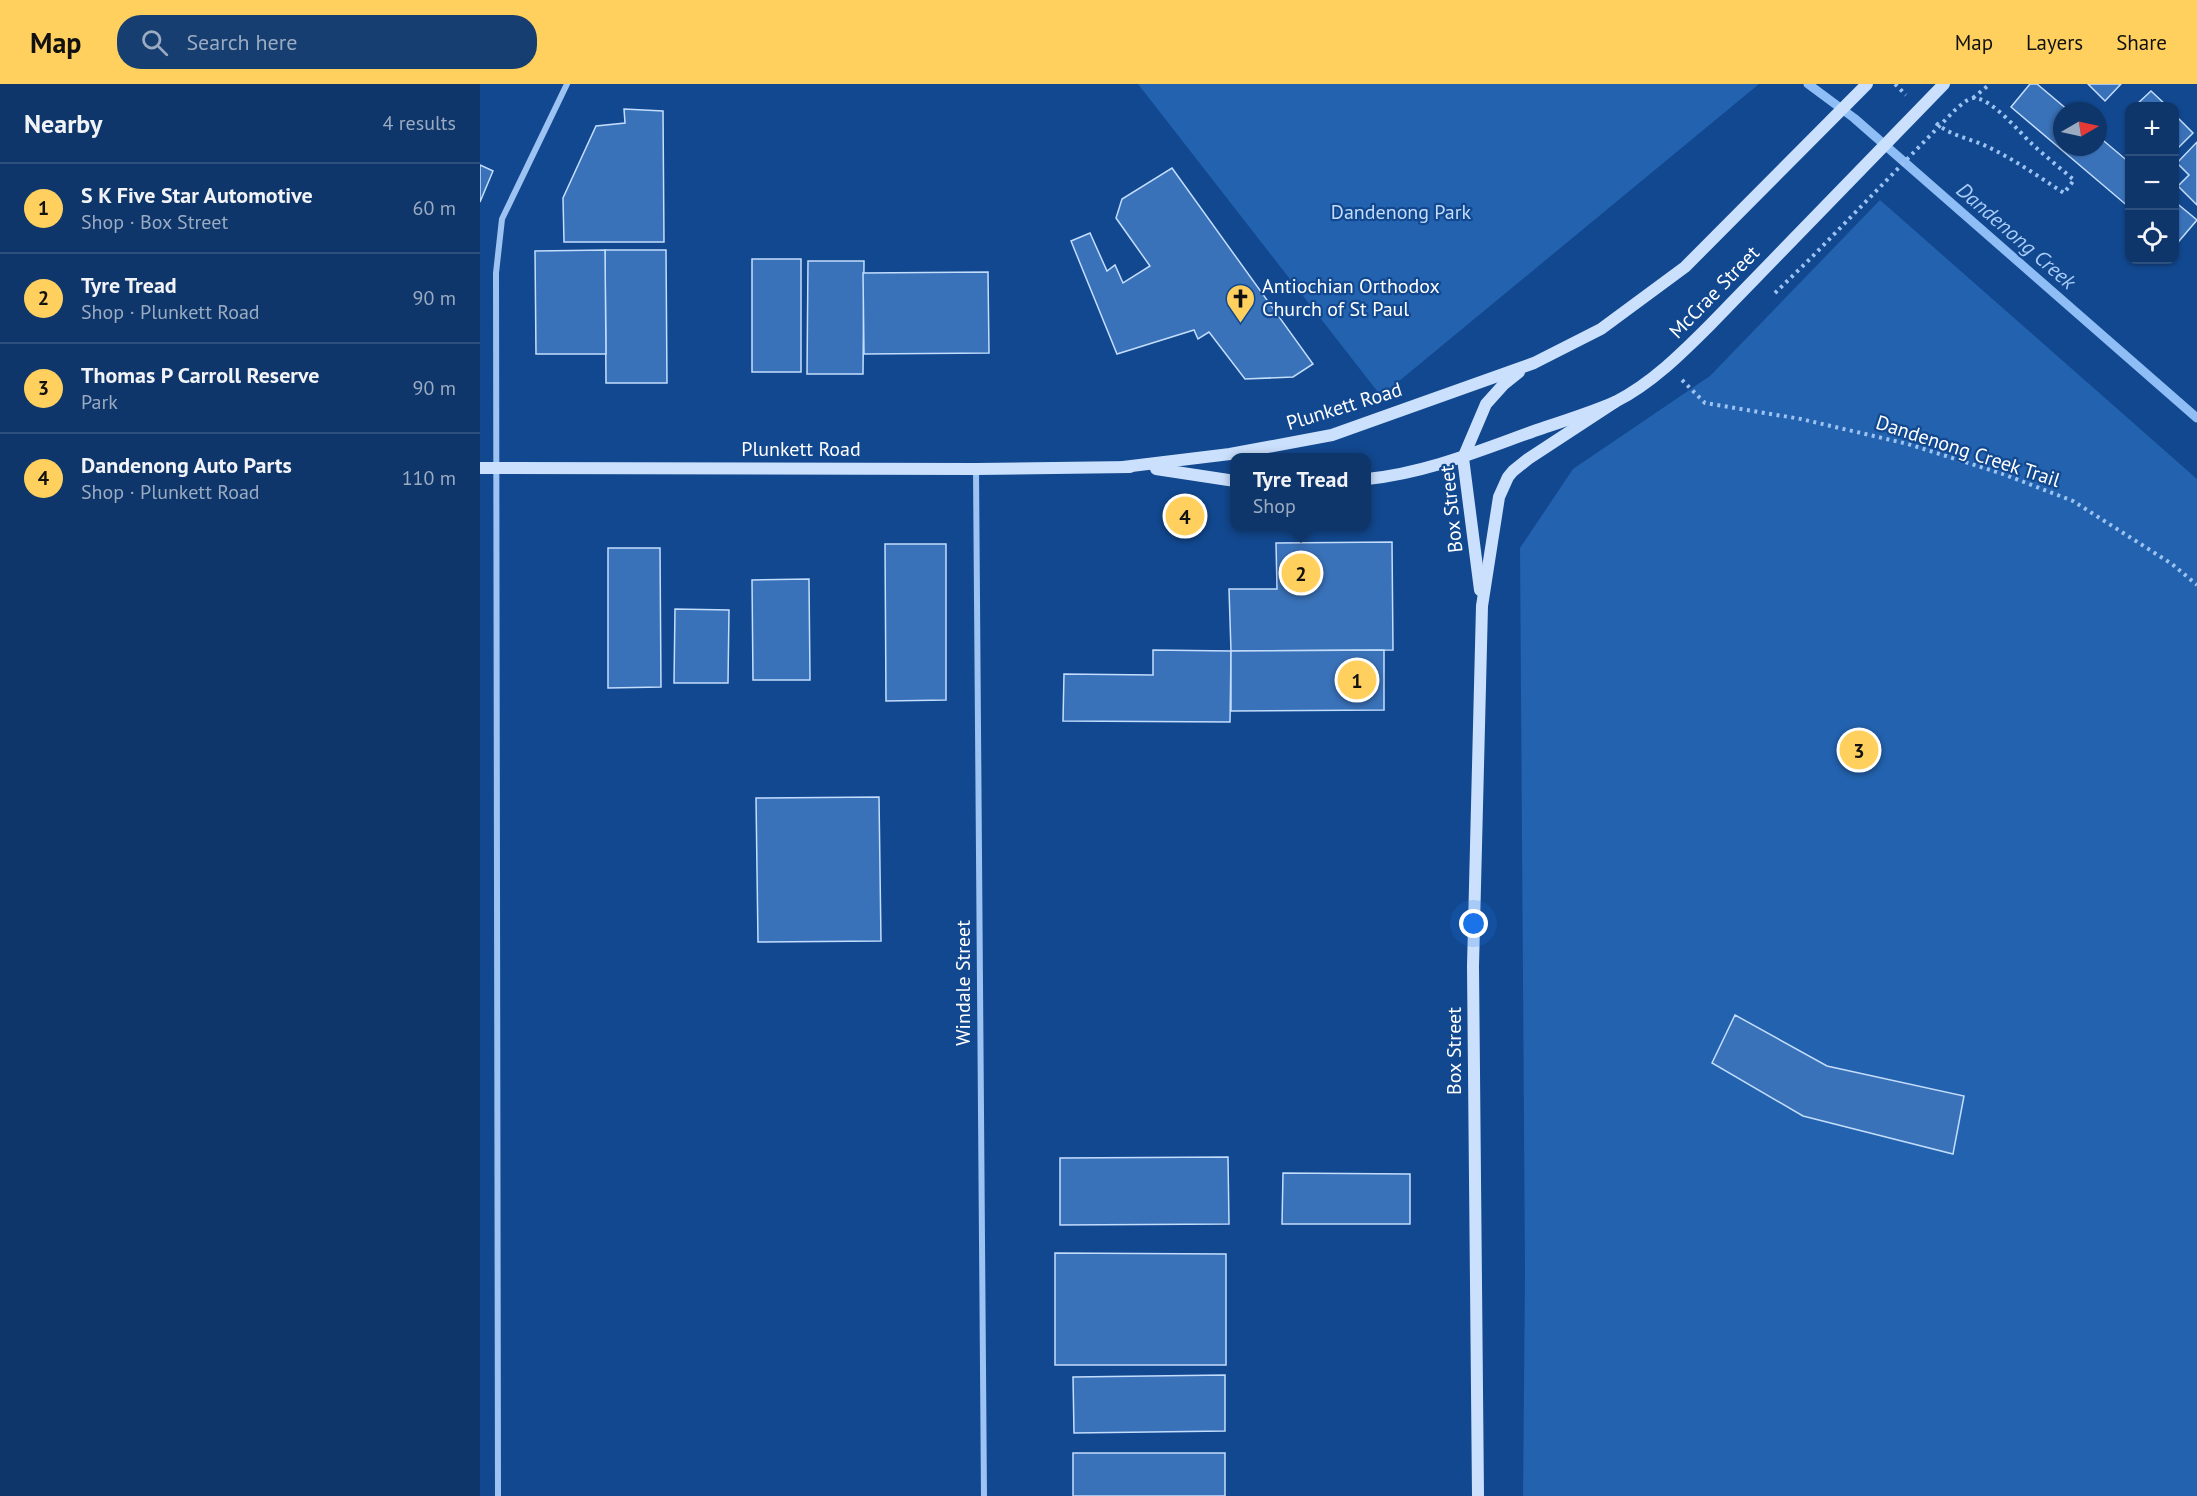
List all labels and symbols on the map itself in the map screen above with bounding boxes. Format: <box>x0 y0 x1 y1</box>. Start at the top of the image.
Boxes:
north arrow <box>2053 102 2107 156</box>
water label: Dandenong Creek <box>1951 176 2083 296</box>
park label: Dandenong Park <box>1331 199 1472 225</box>
street label: McCrae Street <box>1663 240 1765 344</box>
place label: Antiochian Orthodox Church of St Paul <box>1262 273 1440 322</box>
church icon: Antiochian Orthodox Church of St Paul <box>1225 282 1257 324</box>
street label: Plunkett Road <box>1283 376 1405 436</box>
street label: Dandenong Creek Trail <box>1873 409 2064 493</box>
street label: Plunkett Road <box>741 436 861 462</box>
street label: Box Street <box>1433 464 1469 554</box>
pin: 4 <box>1166 494 1204 538</box>
pin: 2 <box>1282 550 1320 596</box>
pin: 1 <box>1338 658 1376 702</box>
pin: 3 <box>1840 728 1878 772</box>
your location <box>1459 909 1488 938</box>
street label: Windale Street <box>950 920 976 1046</box>
street label: Box Street <box>1441 1007 1467 1095</box>

